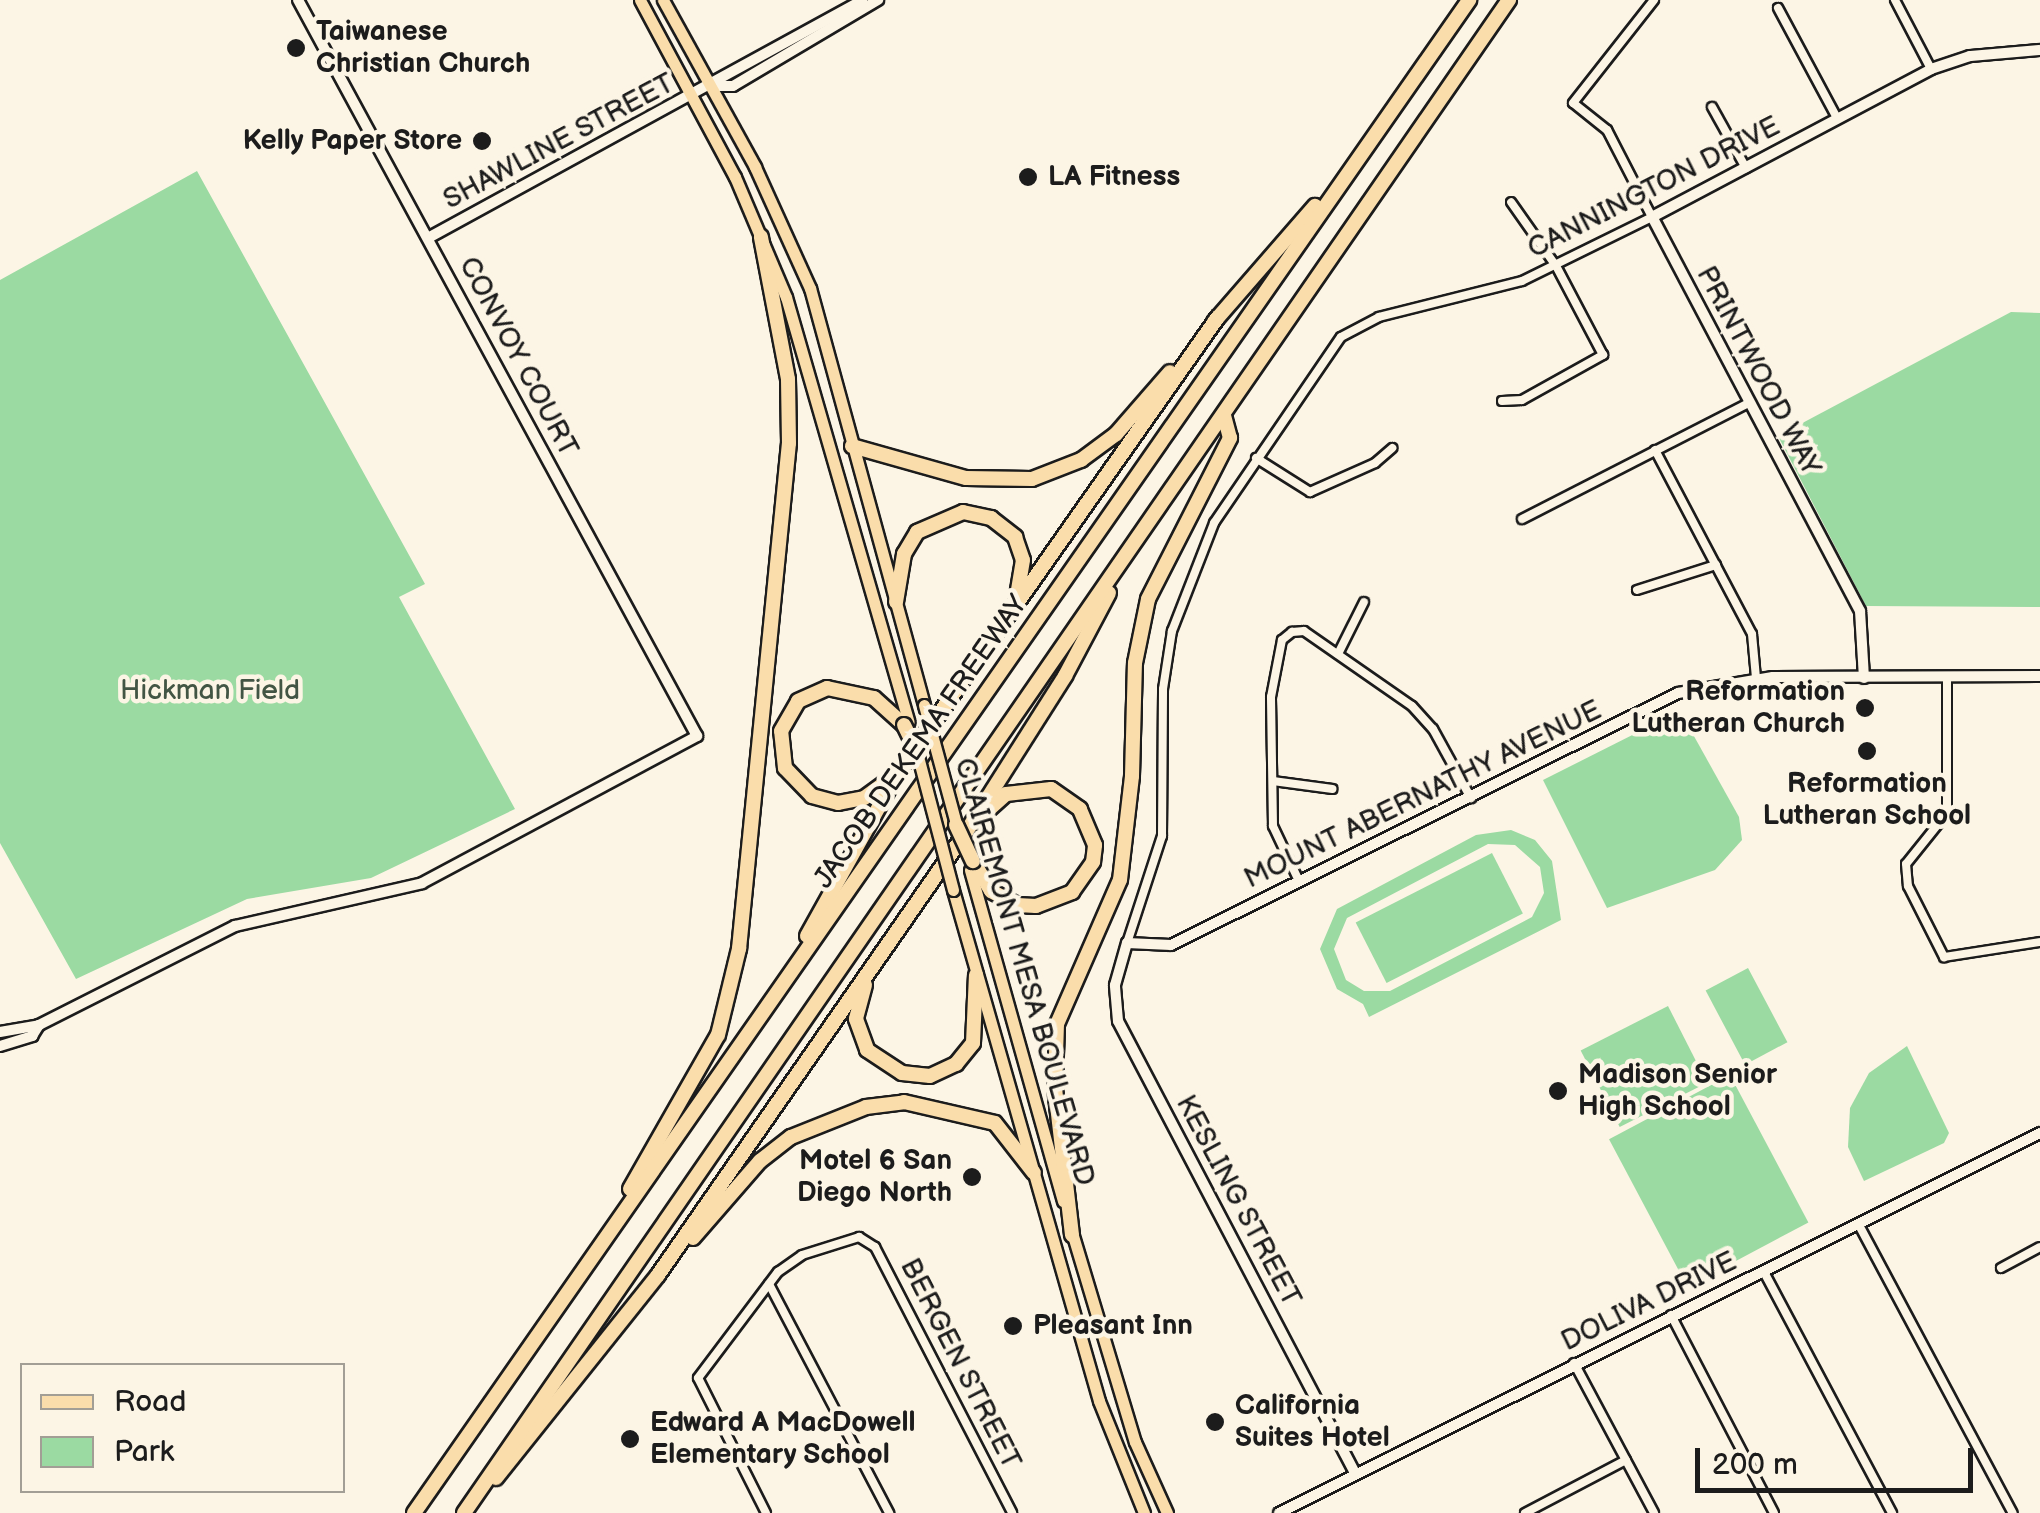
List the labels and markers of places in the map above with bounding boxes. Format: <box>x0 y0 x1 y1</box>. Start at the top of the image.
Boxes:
place label: Taiwanese Christian Church <box>316 15 530 81</box>
marker: Taiwanese Christian Church <box>285 37 307 59</box>
place label: Kelly Paper Store <box>242 124 462 158</box>
marker: Kelly Paper Store <box>471 130 493 152</box>
place label: LA Fitness <box>1048 160 1180 194</box>
marker: LA Fitness <box>1017 166 1039 188</box>
place label: Reformation Lutheran Church <box>1631 675 1845 741</box>
marker: Reformation Lutheran Church <box>1854 697 1876 719</box>
marker: Reformation Lutheran School <box>1856 740 1878 762</box>
place label: Reformation Lutheran School <box>1763 767 1971 833</box>
place label: Madison Senior High School <box>1578 1058 1777 1124</box>
marker: Madison Senior High School <box>1547 1080 1569 1102</box>
place label: Motel 6 San Diego North <box>797 1144 952 1210</box>
marker: Motel 6 San Diego North <box>961 1166 983 1188</box>
place label: Pleasant Inn <box>1033 1309 1193 1343</box>
marker: Pleasant Inn <box>1002 1315 1024 1337</box>
place label: California Suites Hotel <box>1235 1389 1390 1455</box>
place label: Edward A MacDowell Elementary School <box>650 1406 916 1472</box>
marker: California Suites Hotel <box>1204 1411 1226 1433</box>
marker: Edward A MacDowell Elementary School <box>619 1428 641 1450</box>

